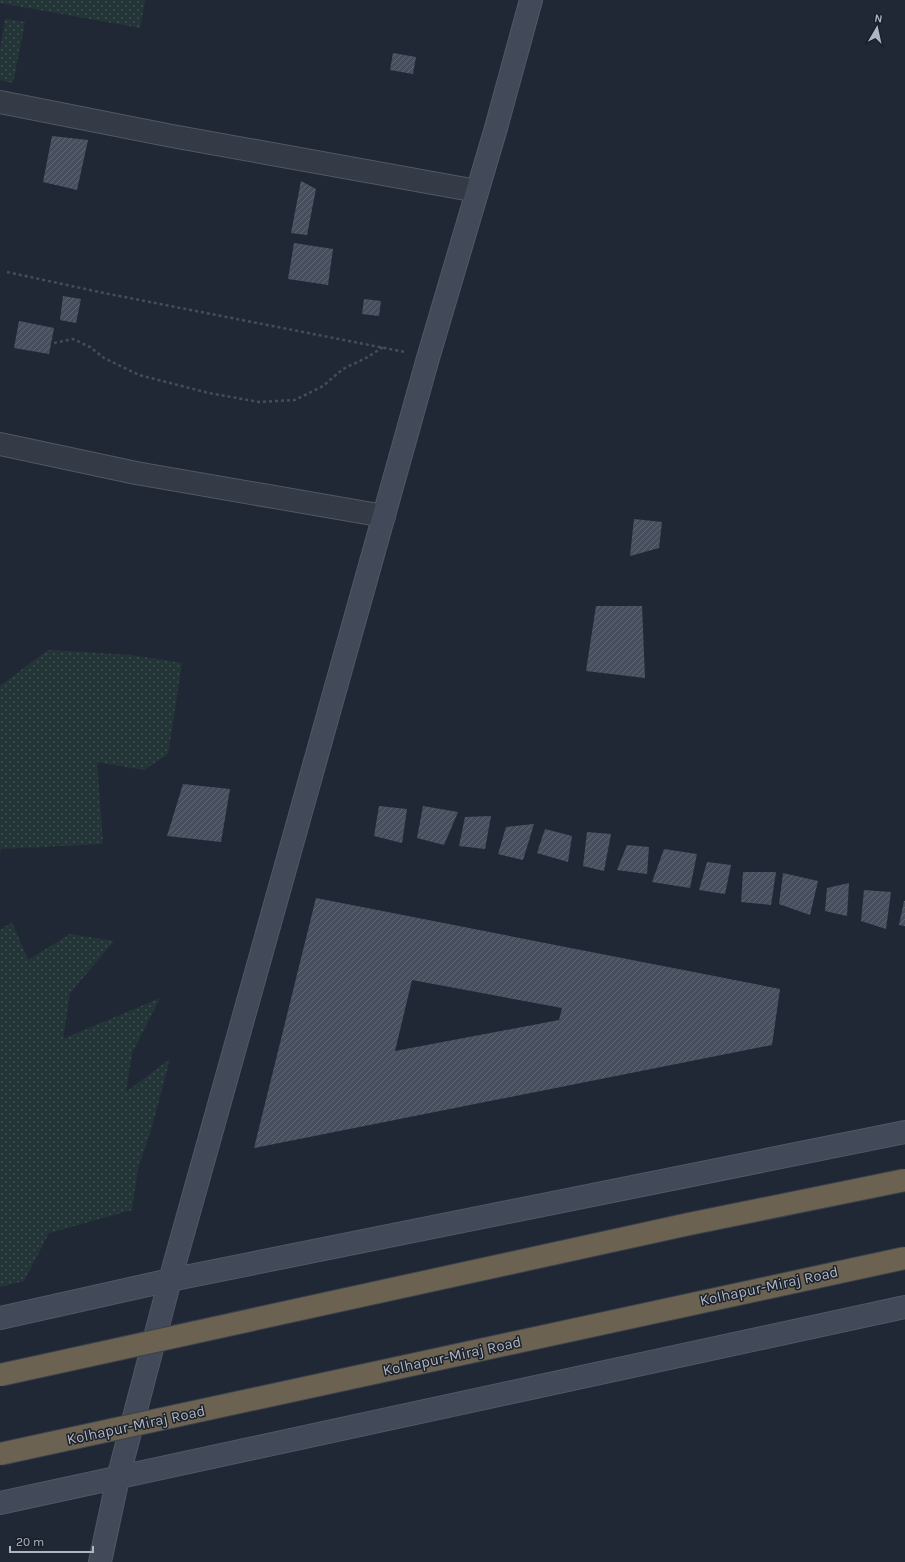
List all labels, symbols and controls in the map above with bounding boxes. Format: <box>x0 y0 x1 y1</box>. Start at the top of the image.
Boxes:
north arrow <box>857 8 897 48</box>
text: N <box>874 12 883 26</box>
street label: Kolhapur-Miraj Road <box>698 1263 840 1309</box>
street label: Kolhapur-Miraj Road <box>381 1333 523 1379</box>
street label: Kolhapur-Miraj Road <box>65 1402 207 1448</box>
scale bar <box>10 1528 93 1554</box>
text: 20 m <box>16 1535 44 1549</box>

